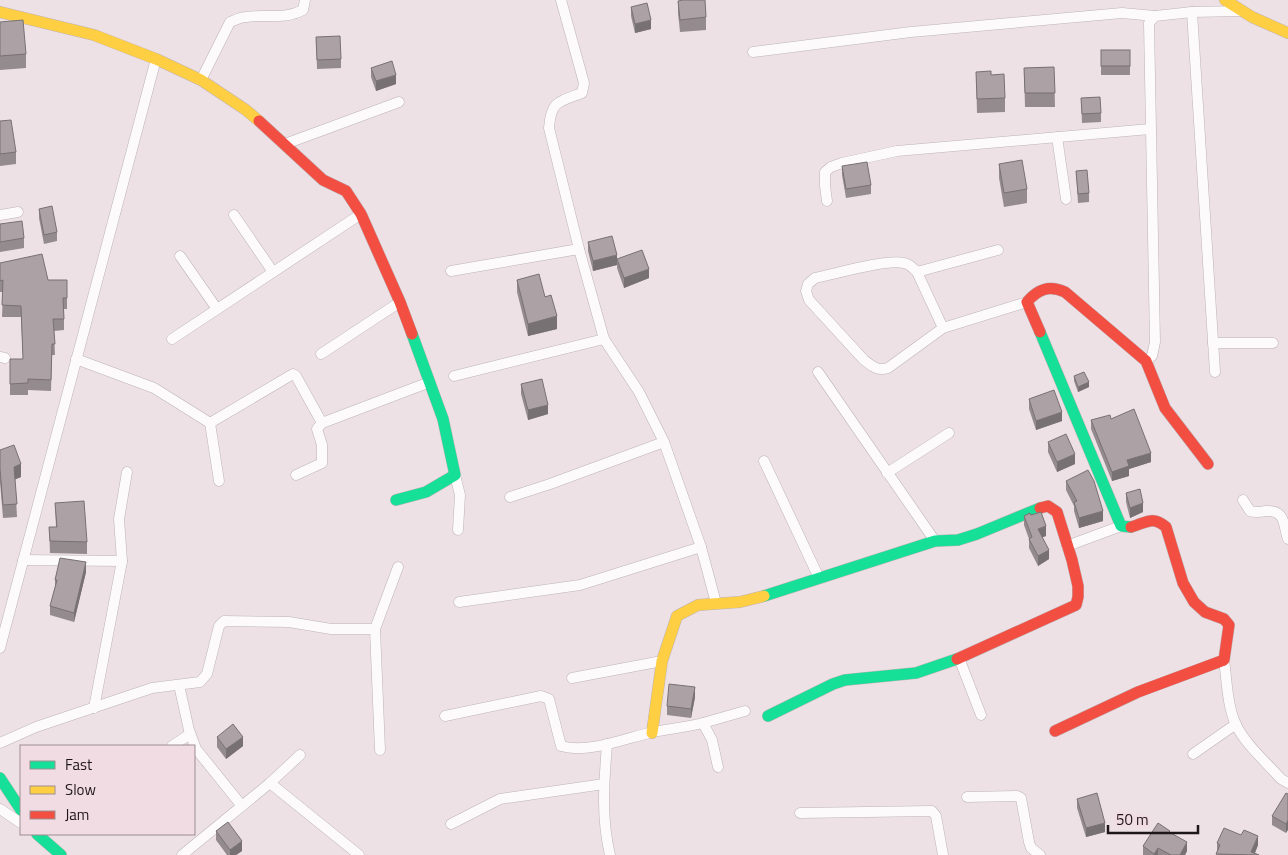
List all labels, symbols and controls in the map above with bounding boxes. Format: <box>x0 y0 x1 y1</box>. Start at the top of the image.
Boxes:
legend <box>20 745 195 835</box>
text: Fast <box>65 753 93 776</box>
text: Slow <box>65 778 96 801</box>
scale bar <box>1108 802 1198 834</box>
text: Jam <box>65 803 89 826</box>
text: 50 m <box>1116 808 1149 831</box>

